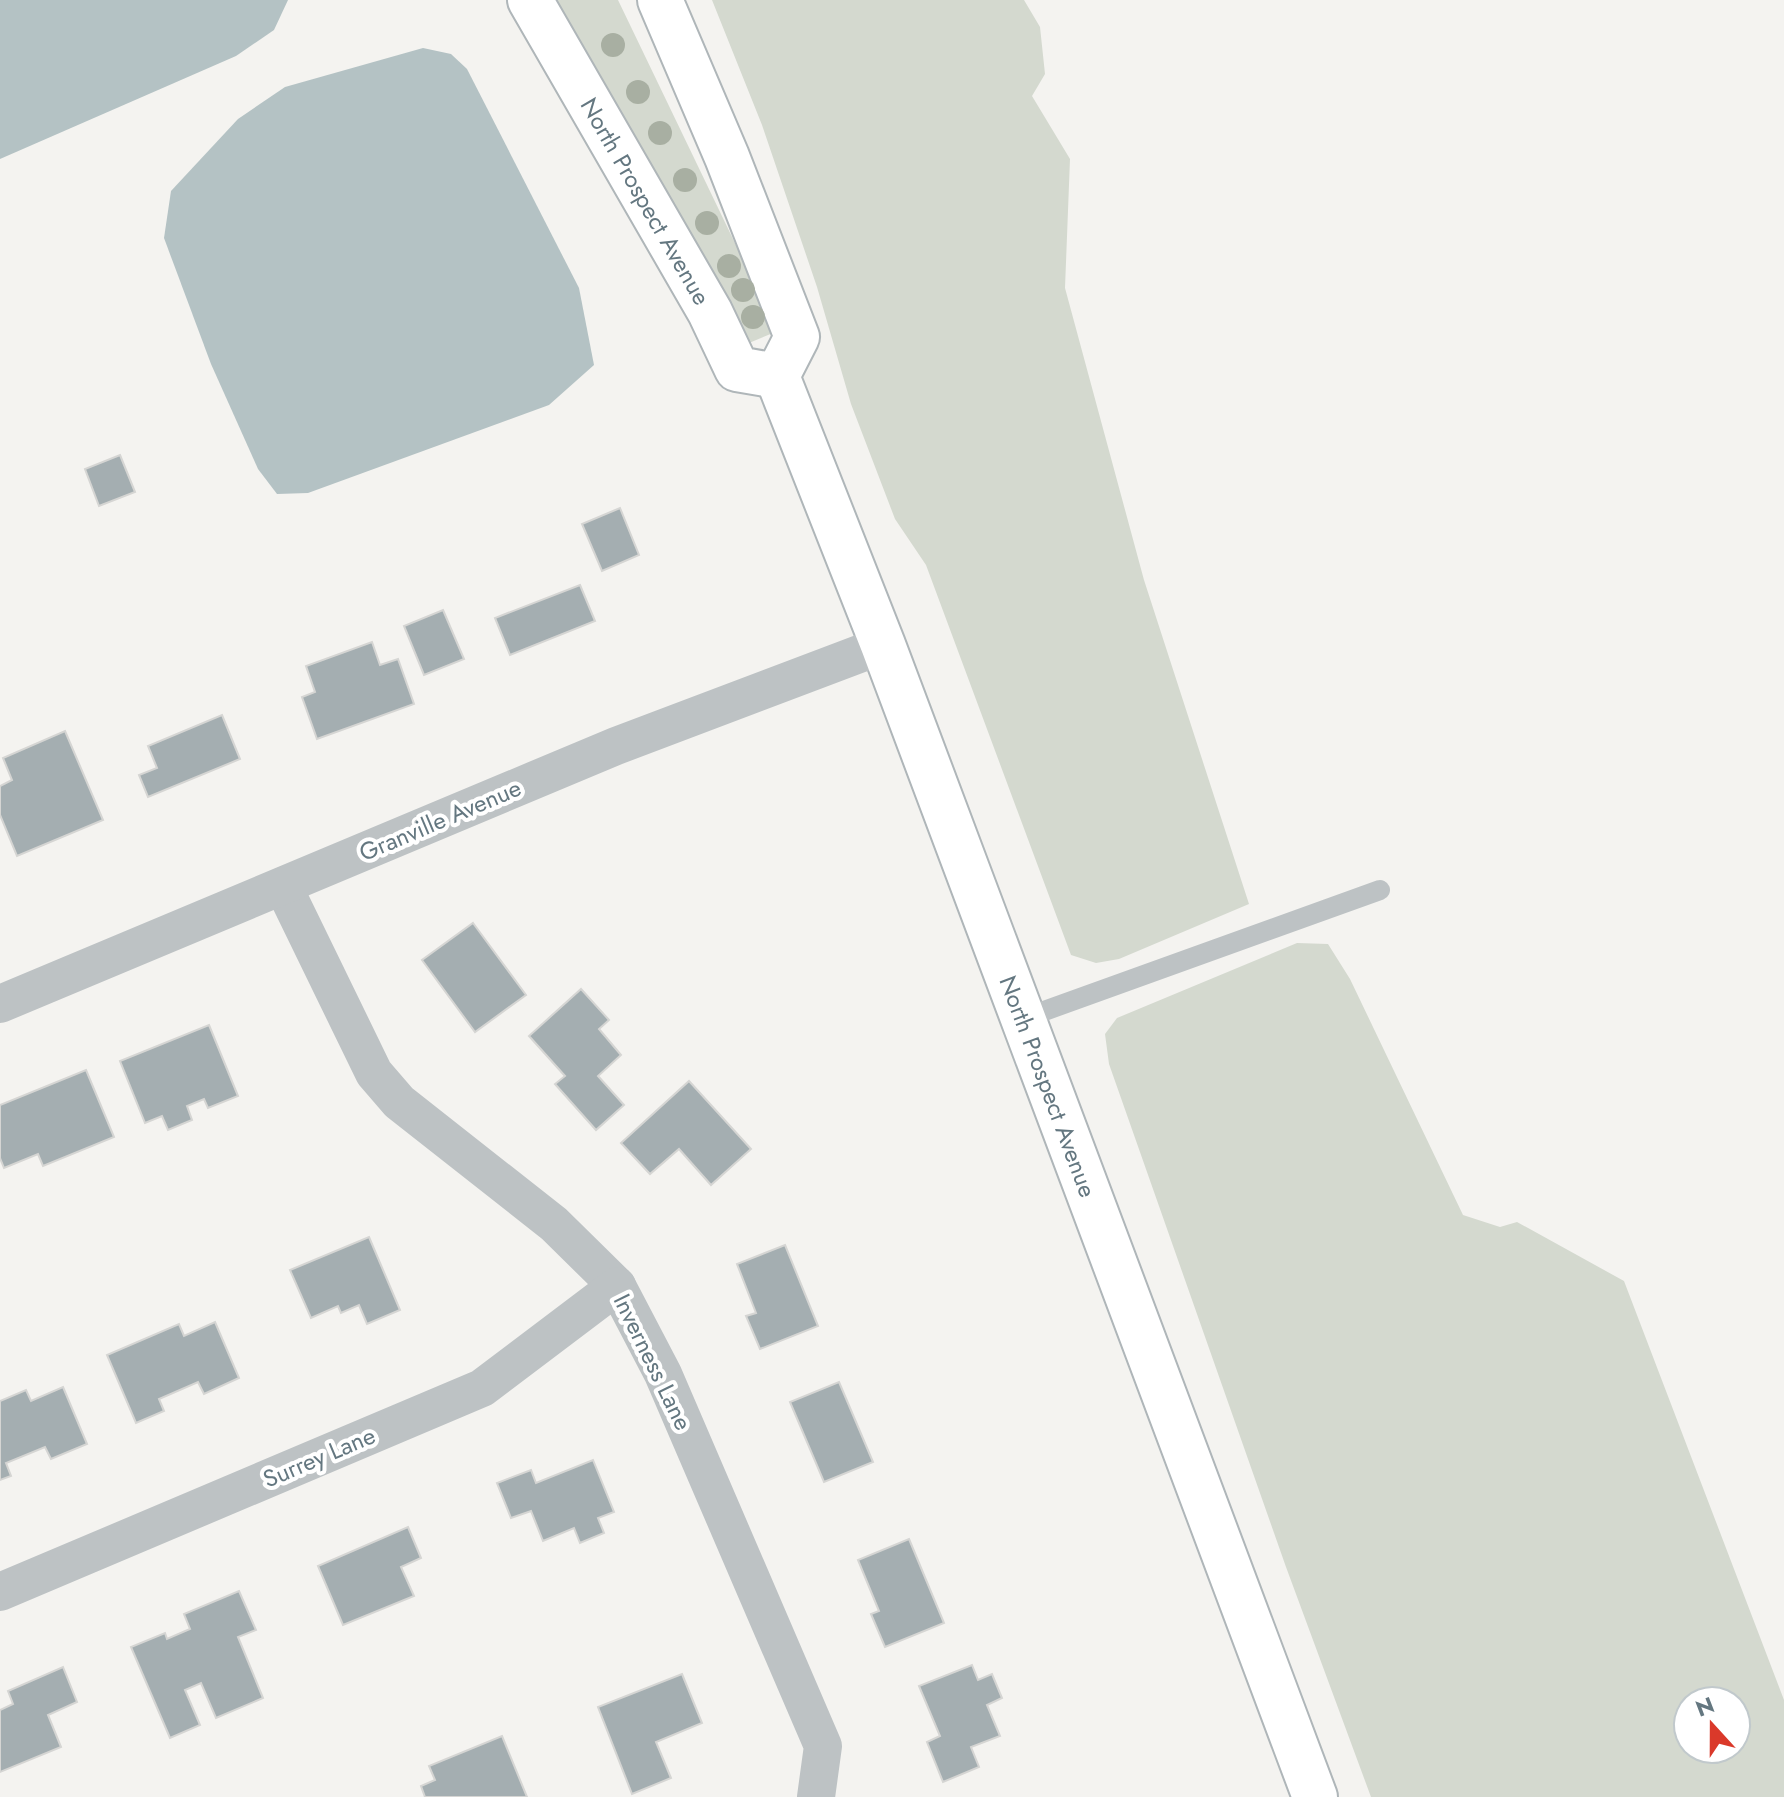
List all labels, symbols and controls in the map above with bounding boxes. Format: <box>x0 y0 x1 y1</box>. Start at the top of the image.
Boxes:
street label: North Prospect Avenue <box>572 91 720 311</box>
street label: Granville Avenue <box>354 770 526 870</box>
street label: North Prospect Avenue <box>991 970 1106 1202</box>
street label: Inverness Lane <box>605 1288 701 1436</box>
street label: Surrey Lane <box>257 1418 381 1496</box>
north arrow <box>1672 1685 1752 1765</box>
text: N <box>1691 1688 1719 1724</box>

